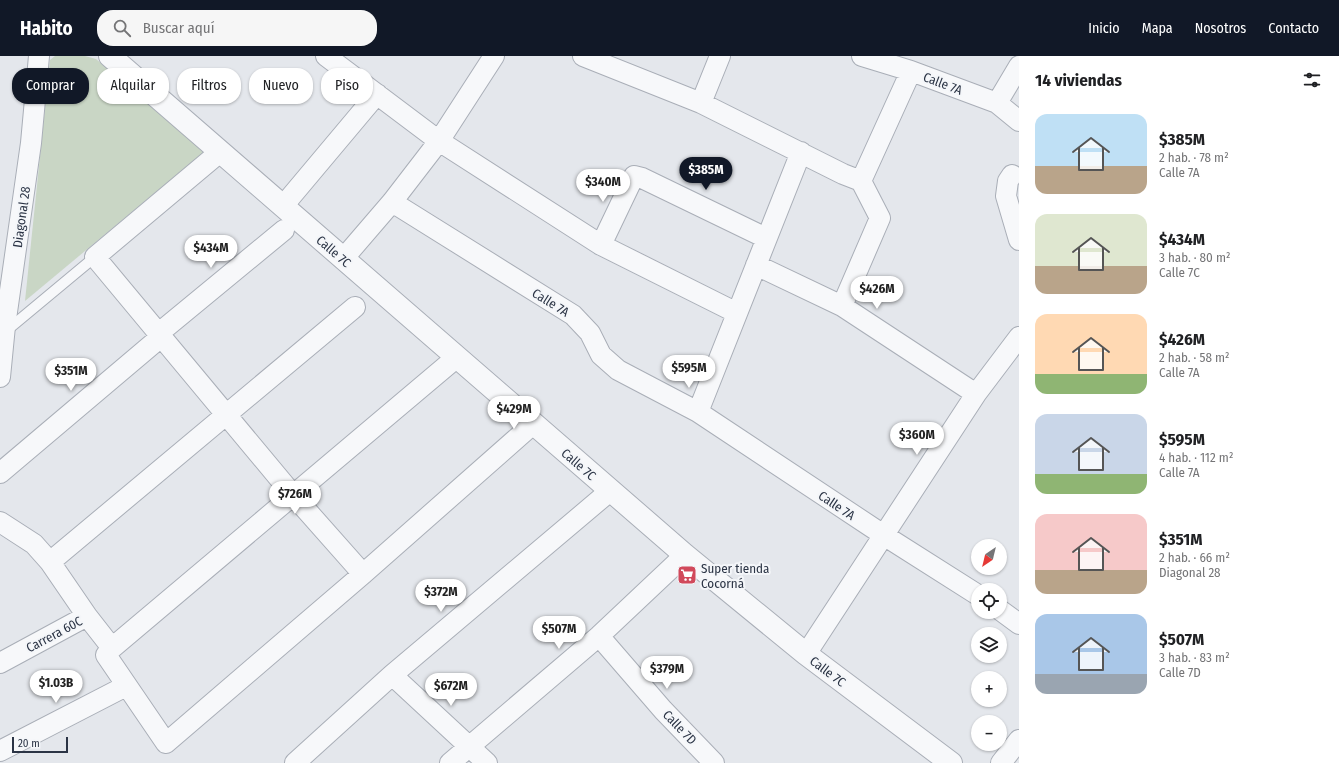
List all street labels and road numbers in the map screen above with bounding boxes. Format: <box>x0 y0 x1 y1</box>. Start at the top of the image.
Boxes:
street label: Calle 7A <box>921 69 965 98</box>
street label: Diagonal 28 <box>10 186 33 249</box>
street label: Calle 7C <box>313 232 354 271</box>
street label: Calle 7A <box>530 285 572 320</box>
street label: Calle 7C <box>558 445 599 484</box>
street label: Calle 7A <box>816 488 858 523</box>
street label: Carrera 60C <box>24 613 85 655</box>
street label: Calle 7C <box>807 653 849 690</box>
street label: Calle 7D <box>660 707 700 748</box>

